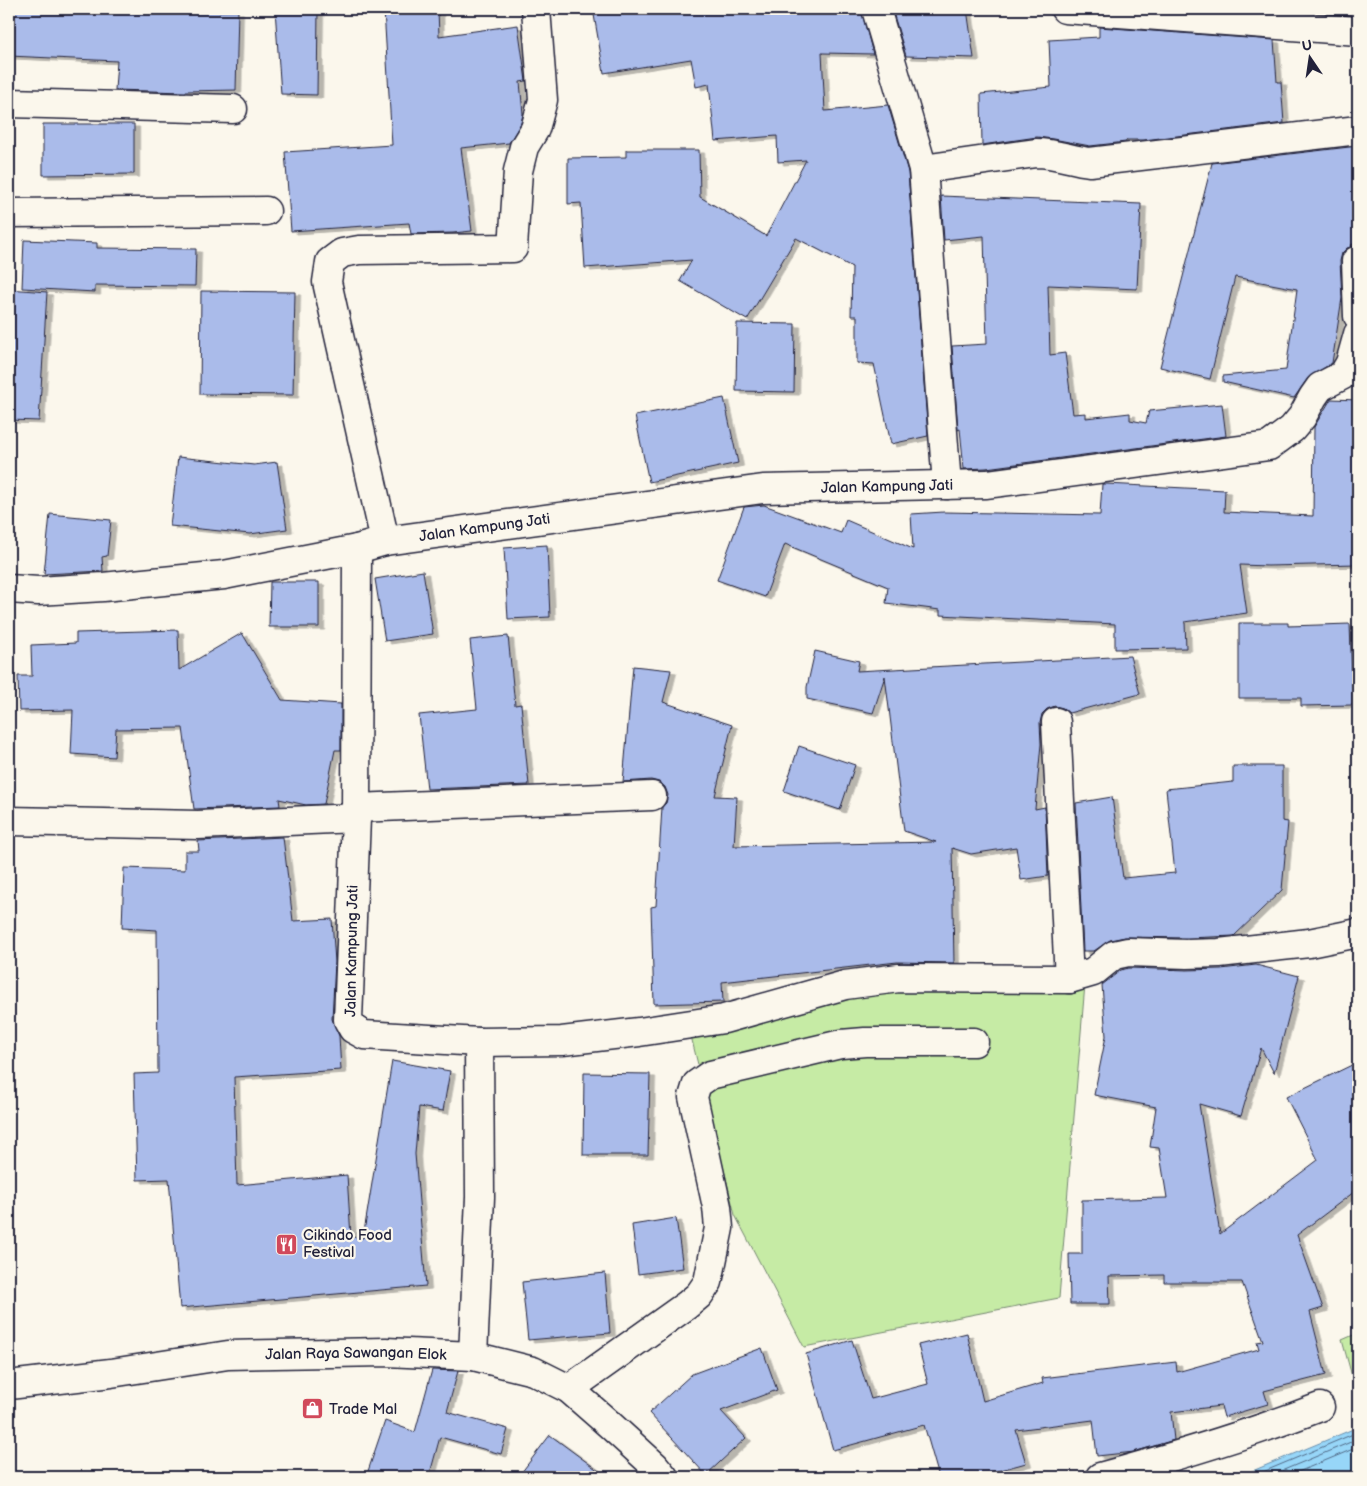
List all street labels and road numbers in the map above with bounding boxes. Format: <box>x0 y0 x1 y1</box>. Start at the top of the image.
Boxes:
street label: Jalan Kampung Jati <box>821 475 953 497</box>
street label: Jalan Kampung Jati <box>418 509 551 546</box>
street label: Jalan Kampung Jati <box>341 885 363 1017</box>
street label: Jalan Raya Sawangan Elok <box>265 1342 448 1364</box>

